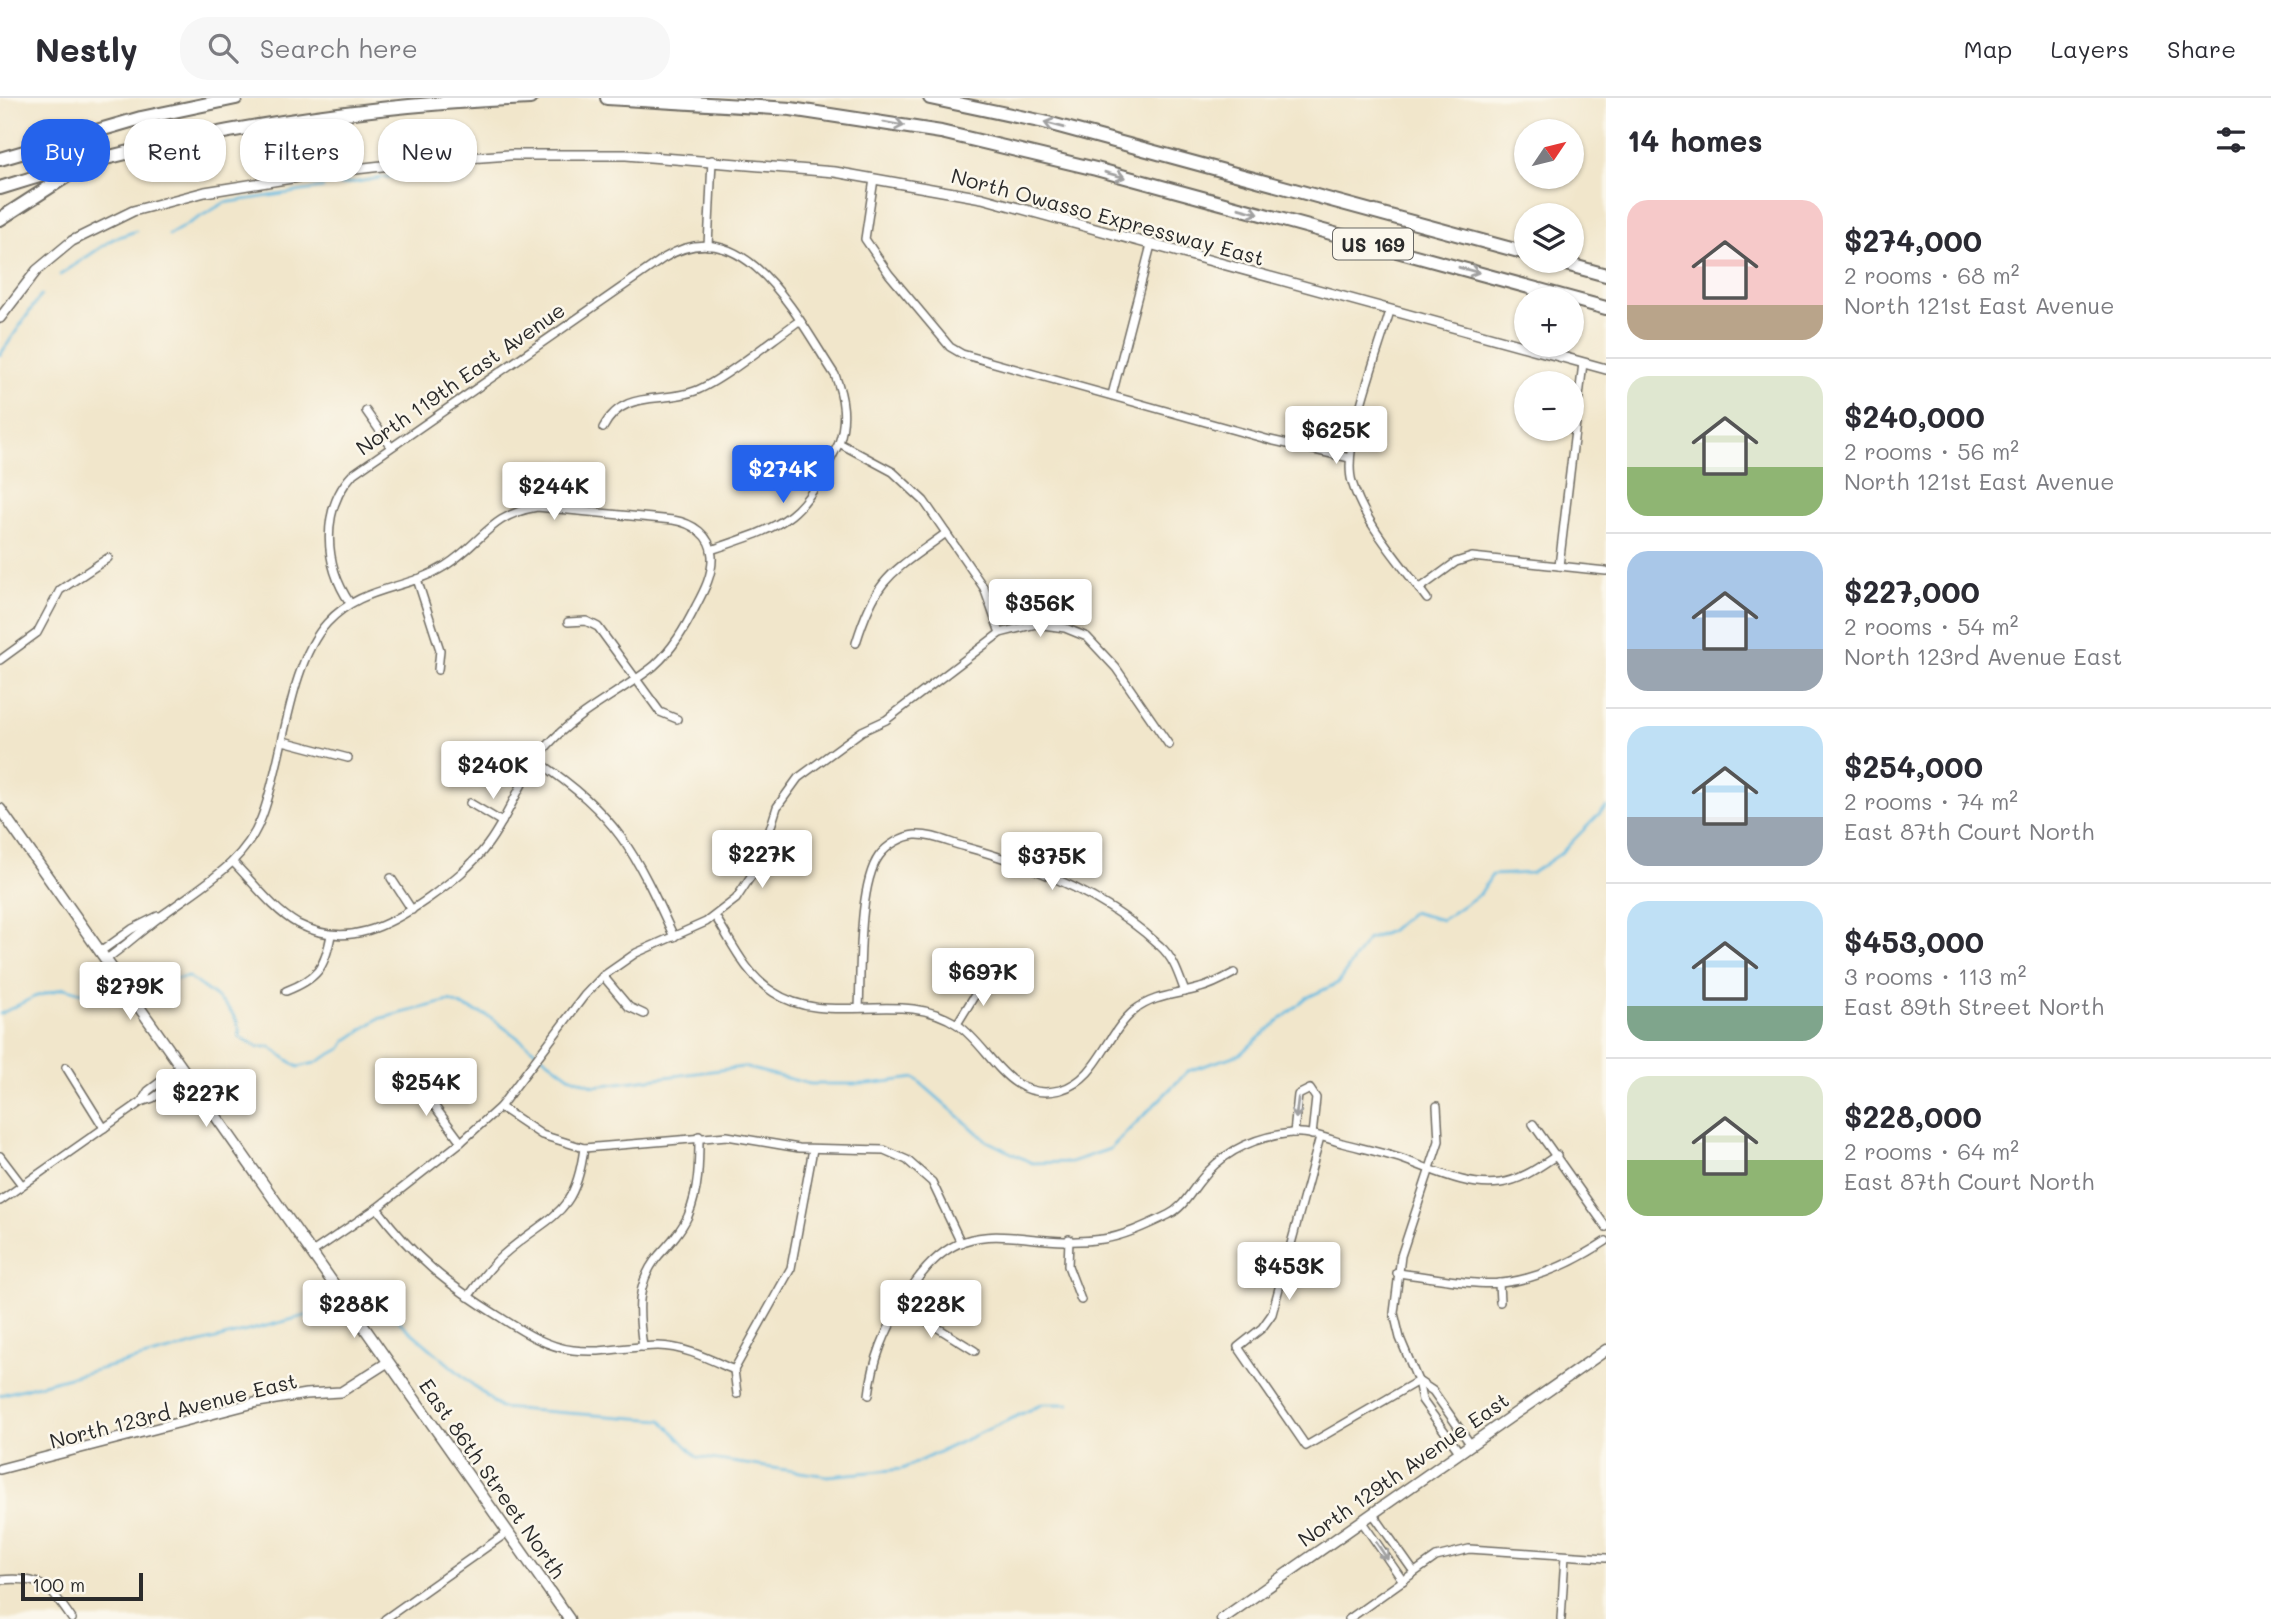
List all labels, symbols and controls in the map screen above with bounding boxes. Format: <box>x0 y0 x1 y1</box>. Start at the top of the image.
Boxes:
search box <box>180 17 670 80</box>
text: Nestly <box>35 27 138 70</box>
icon: search <box>204 29 242 67</box>
text: Search here <box>260 31 418 65</box>
text: Map <box>1964 33 2012 64</box>
text: Layers <box>2050 33 2129 64</box>
text: Share <box>2167 33 2236 64</box>
one-way arrow <box>882 118 905 131</box>
one-way arrow <box>1043 118 1066 131</box>
chip: Buy <box>21 119 110 182</box>
chip: Rent <box>124 119 226 182</box>
chip: Filters <box>240 119 364 182</box>
chip: New <box>378 119 477 182</box>
north arrow <box>1514 119 1584 189</box>
map controls <box>1514 119 1584 441</box>
text: 14 homes <box>1627 120 1763 160</box>
icon: filters <box>2212 121 2250 159</box>
street label: North Owasso Expressway East <box>948 161 1268 271</box>
one-way arrow <box>1104 169 1126 182</box>
button: layers <box>1514 203 1584 273</box>
one-way arrow <box>1238 205 1260 218</box>
text: $274,000 <box>1844 220 1982 260</box>
road number: US 169 <box>1333 228 1413 260</box>
icon: home <box>1683 228 1767 312</box>
text: 2 rooms · 68 m² <box>1844 260 2019 290</box>
one-way arrow <box>1458 265 1480 278</box>
button: + <box>1514 287 1584 357</box>
text: North 121st East Avenue <box>1844 290 2114 320</box>
street label: North 119th East Avenue <box>350 295 570 461</box>
button: − <box>1514 371 1584 441</box>
text: $240,000 <box>1844 396 1985 436</box>
icon: home <box>1683 404 1767 488</box>
pin: $625K <box>1287 406 1385 466</box>
text: $625K <box>1301 414 1371 444</box>
text: 2 rooms · 56 m² <box>1844 436 2019 466</box>
pin: $274K <box>734 446 832 505</box>
text: $274K <box>748 453 818 483</box>
pin: $244K <box>505 462 603 522</box>
text: North 121st East Avenue <box>1844 466 2114 496</box>
text: $244K <box>518 470 590 500</box>
text: $227,000 <box>1844 571 1980 611</box>
icon: home <box>1683 579 1767 663</box>
pin: $356K <box>991 580 1089 639</box>
text: $356K <box>1005 587 1075 617</box>
text: 2 rooms · 54 m² <box>1844 611 2019 641</box>
text: North 123rd Avenue East <box>1844 641 2122 671</box>
pin: $240K <box>444 742 542 801</box>
text: $254,000 <box>1844 746 1983 786</box>
text: $240K <box>457 749 529 779</box>
icon: home <box>1683 754 1767 838</box>
text: 2 rooms · 74 m² <box>1844 786 2018 816</box>
text: East 87th Court North <box>1844 816 2094 846</box>
pin: $227K <box>713 830 811 890</box>
pin: $375K <box>1003 832 1101 892</box>
text: $227K <box>728 838 796 868</box>
text: $375K <box>1017 840 1087 870</box>
text: $453,000 <box>1844 921 1984 961</box>
icon: home <box>1683 929 1767 1013</box>
pin: $697K <box>934 948 1032 1008</box>
text: $697K <box>948 956 1018 986</box>
text: 3 rooms · 113 m² <box>1844 961 2026 991</box>
pin: $279K <box>81 962 179 1022</box>
text: $279K <box>96 970 164 1000</box>
text: East 89th Street North <box>1844 991 2104 1021</box>
pin: $254K <box>377 1058 475 1118</box>
text: $254K <box>391 1066 461 1096</box>
pin: $227K <box>157 1070 255 1129</box>
text: $227K <box>172 1077 240 1107</box>
one-way arrow <box>1290 1096 1303 1118</box>
text: $228,000 <box>1844 1096 1982 1136</box>
icon: home <box>1683 1104 1767 1188</box>
text: 2 rooms · 64 m² <box>1844 1136 2019 1166</box>
text: East 87th Court North <box>1844 1166 2094 1196</box>
pin: $453K <box>1240 1242 1338 1302</box>
text: $453K <box>1253 1250 1325 1280</box>
pin: $288K <box>305 1280 403 1340</box>
pin: $228K <box>882 1280 980 1340</box>
text: $288K <box>319 1288 389 1318</box>
text: $228K <box>896 1288 966 1318</box>
street label: North 123rd Avenue East <box>46 1366 300 1454</box>
street label: East 86th Street North <box>414 1373 572 1583</box>
street label: North 129th Avenue East <box>1292 1386 1514 1552</box>
one-way arrow <box>1375 1541 1389 1561</box>
scale bar <box>21 1570 144 1602</box>
text: 100 m <box>32 1572 85 1597</box>

